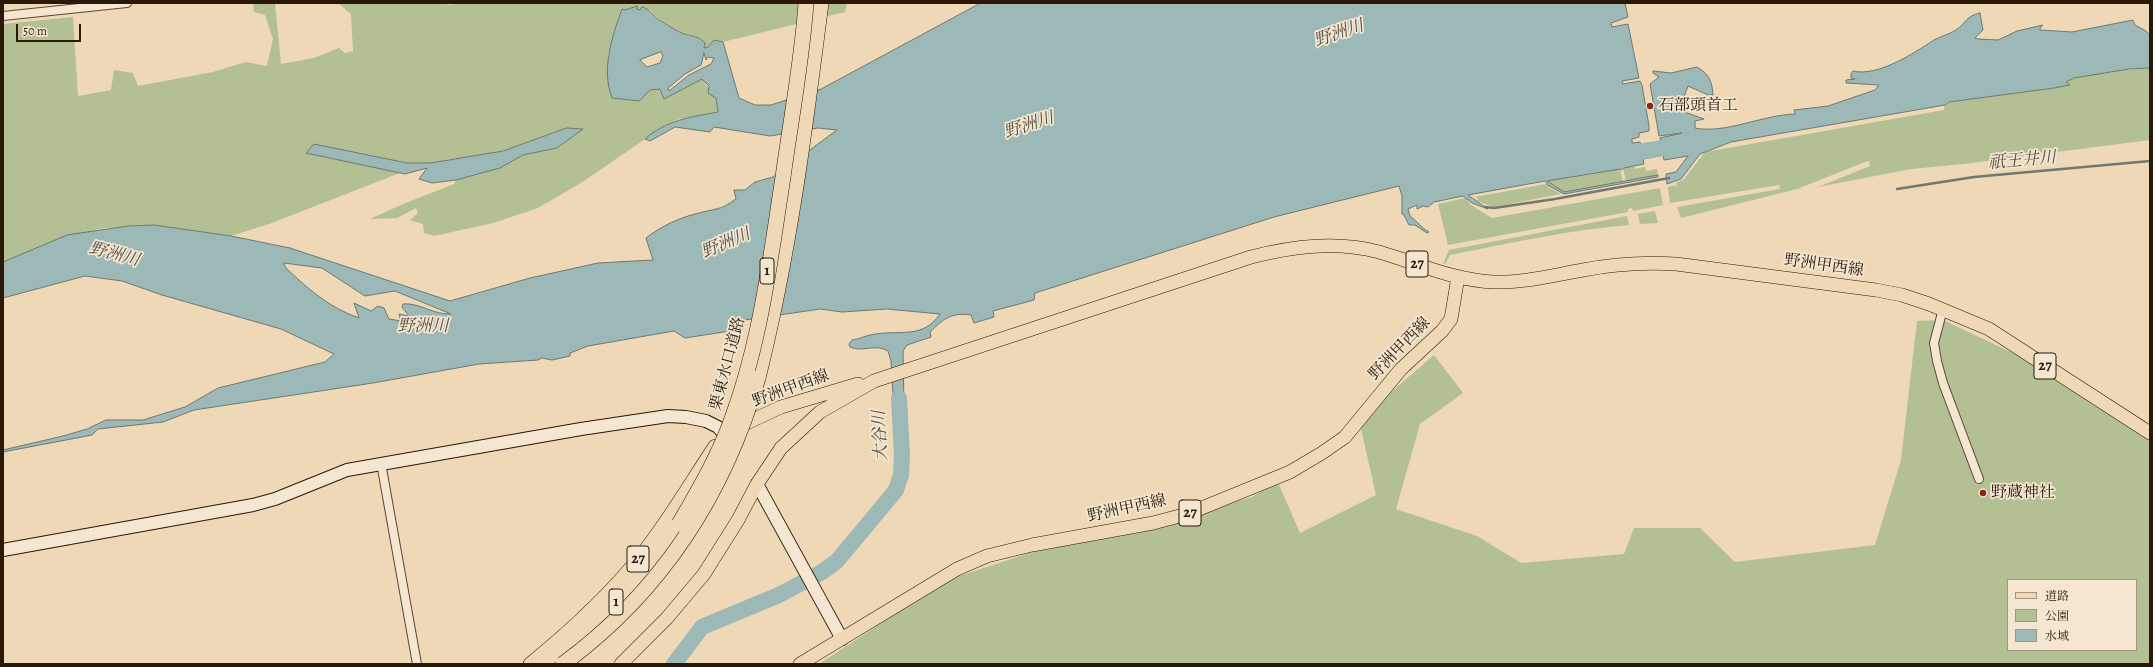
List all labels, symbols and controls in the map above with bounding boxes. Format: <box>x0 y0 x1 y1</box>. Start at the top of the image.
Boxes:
scale bar <box>18 16 83 42</box>
water label: 野洲川 <box>1312 16 1366 52</box>
text: 50 m <box>23 23 47 39</box>
place label: 石部頭首工 <box>1658 96 1738 116</box>
marker: 石部頭首工 <box>1645 101 1655 111</box>
water label: 野洲川 <box>1002 108 1056 144</box>
water label: 祇王井川 <box>1987 148 2057 174</box>
water label: 野洲川 <box>699 225 753 263</box>
water label: 野洲川 <box>87 239 141 271</box>
road number: 27 <box>1406 251 1428 277</box>
street label: 野洲甲西線 <box>1783 251 1865 281</box>
road number: 1 <box>760 258 774 284</box>
street label: 野洲甲西線 <box>1365 314 1435 384</box>
street label: 栗東水口道路 <box>706 315 750 413</box>
water label: 野洲川 <box>398 317 448 337</box>
road number: 27 <box>2034 353 2056 379</box>
street label: 野洲甲西線 <box>750 366 832 412</box>
water label: 大谷川 <box>869 410 893 462</box>
place label: 野蔵神社 <box>1991 483 2055 503</box>
marker: 野蔵神社 <box>1978 488 1988 498</box>
street label: 野洲甲西線 <box>1086 491 1168 527</box>
road number: 27 <box>1179 500 1201 526</box>
road number: 27 <box>627 546 649 572</box>
legend <box>2007 579 2137 651</box>
text: 道路 <box>2045 588 2069 604</box>
road number: 1 <box>609 589 623 615</box>
text: 公園 <box>2045 608 2069 624</box>
text: 水域 <box>2045 628 2069 644</box>

